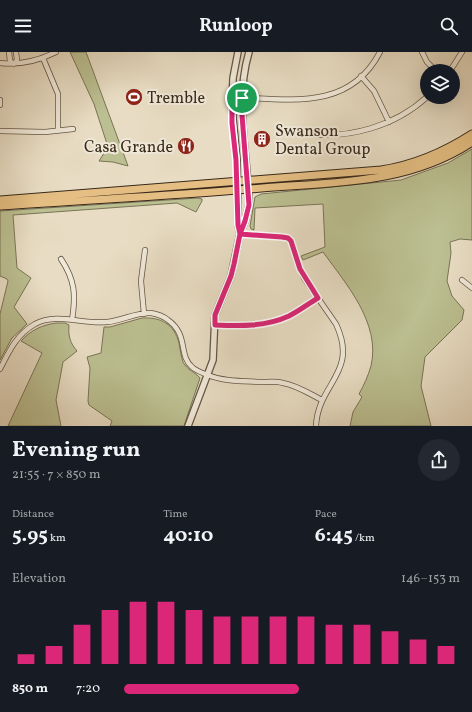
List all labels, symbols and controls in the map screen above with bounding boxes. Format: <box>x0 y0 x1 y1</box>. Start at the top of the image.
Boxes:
text: Runloop <box>199 14 273 39</box>
icon: menu <box>12 15 34 37</box>
icon: search <box>438 15 460 37</box>
map controls <box>420 64 460 104</box>
button: layers <box>420 64 460 104</box>
pin <box>225 81 259 115</box>
sports icon: Tremble <box>124 87 144 107</box>
icon: arrive <box>231 87 253 109</box>
place label: Tremble <box>147 88 205 110</box>
place label: Swanson Dental Group <box>275 121 371 161</box>
building icon: Swanson Dental Group <box>252 129 272 149</box>
restaurant icon: Casa Grande <box>176 136 196 156</box>
place label: Casa Grande <box>84 137 173 159</box>
text: Evening run <box>12 435 141 466</box>
button: share <box>418 439 460 481</box>
text: 21:55 · 7 × 850 m <box>12 466 100 484</box>
text: Distance <box>12 507 54 522</box>
text: Time <box>163 507 187 522</box>
text: Pace <box>315 507 337 522</box>
text: 5.95 <box>12 522 48 550</box>
text: 40:10 <box>163 522 213 550</box>
text: 6:45 <box>315 522 353 550</box>
text: km <box>48 531 66 546</box>
text: /km <box>353 531 375 546</box>
text: Elevation <box>12 570 66 588</box>
text: 146–153 m <box>401 570 460 588</box>
text: 850 m <box>12 680 48 698</box>
text: 7:20 <box>76 680 100 698</box>

